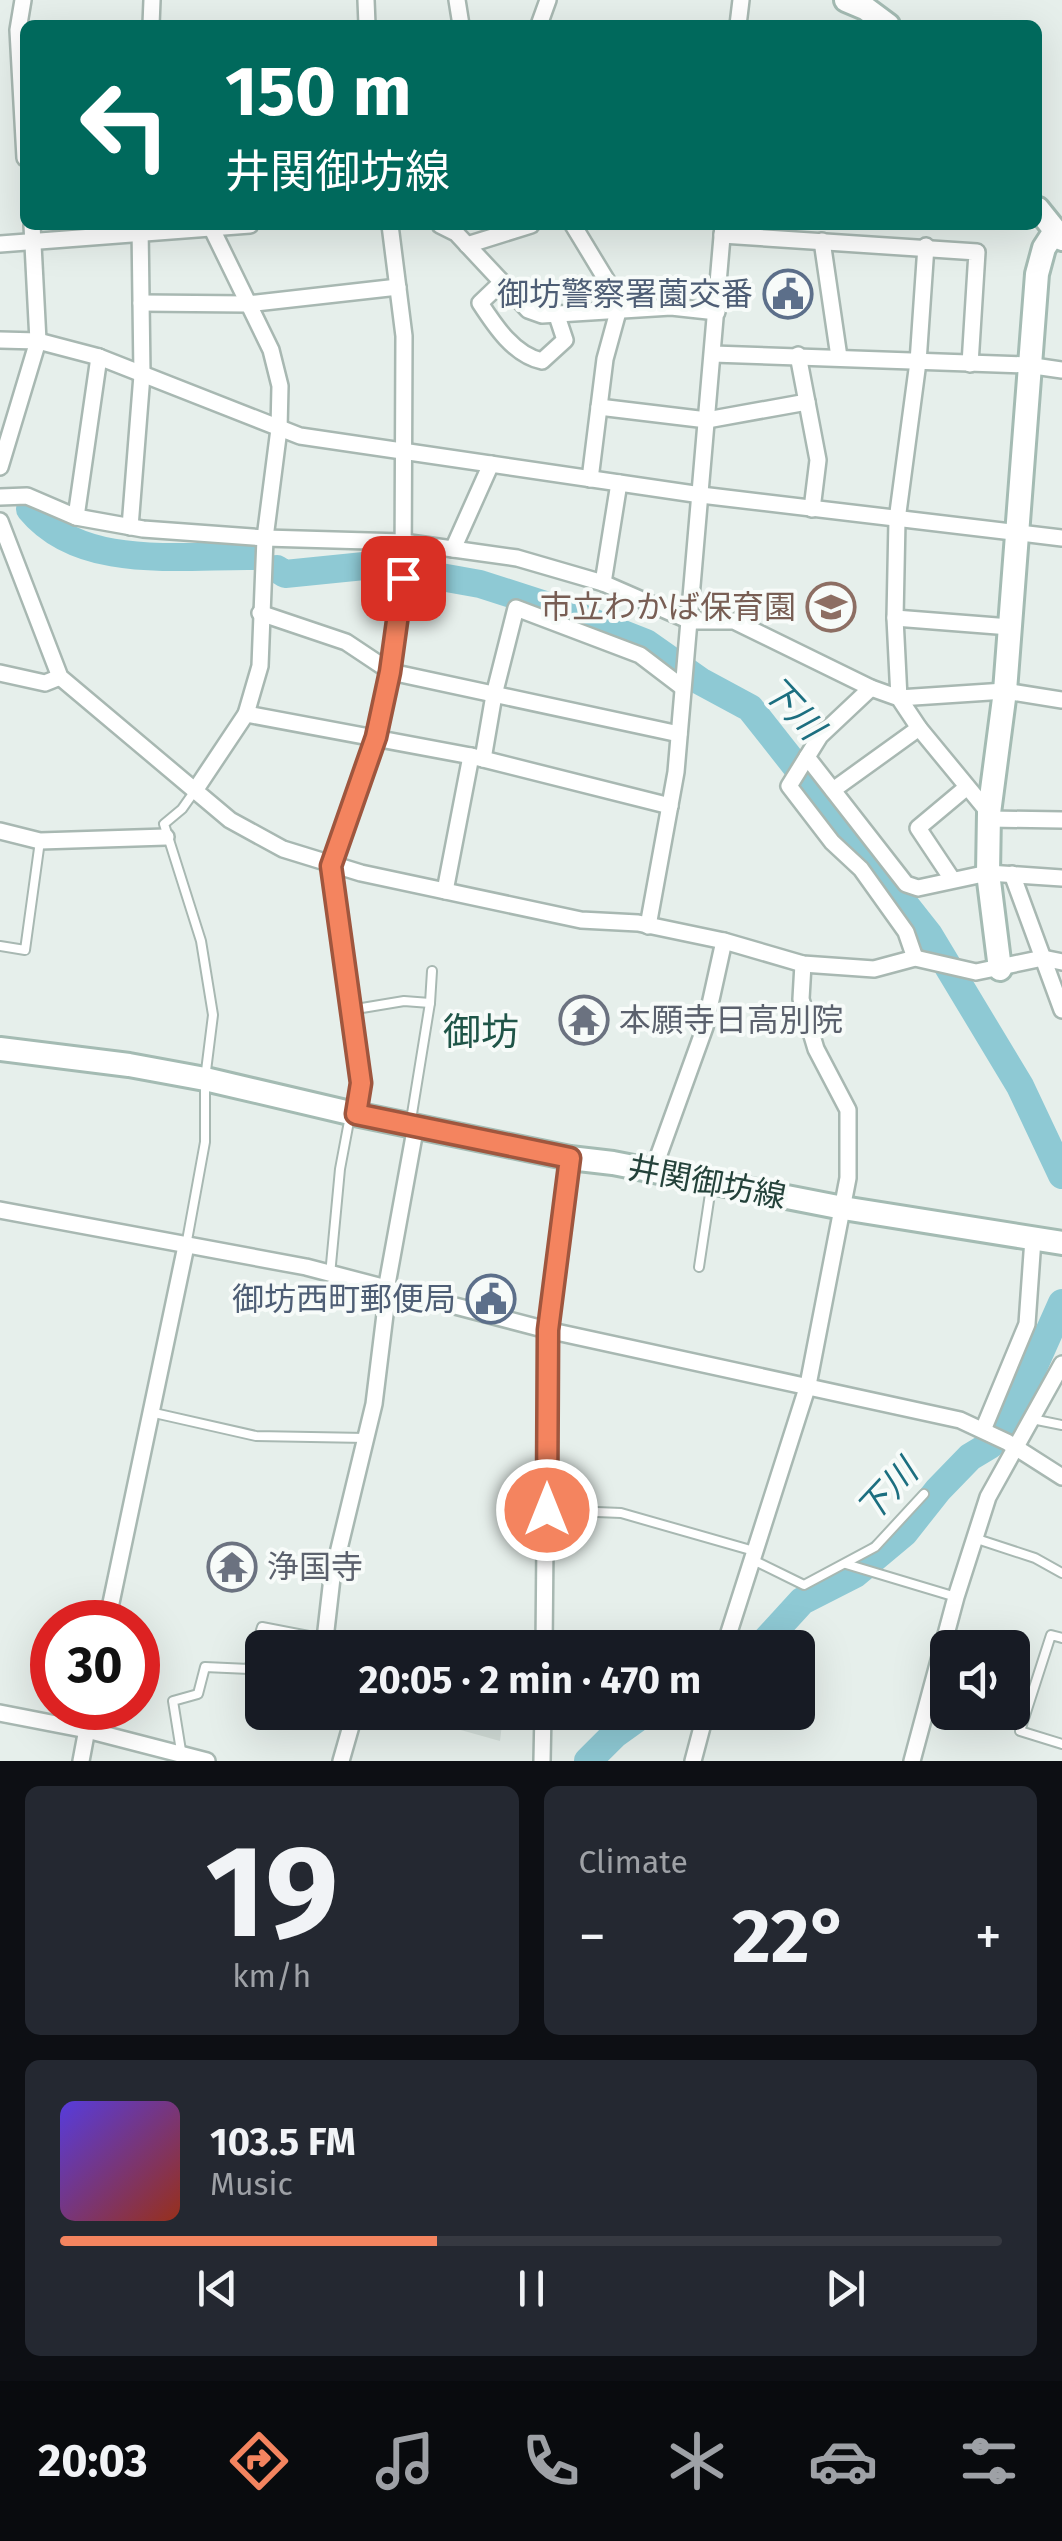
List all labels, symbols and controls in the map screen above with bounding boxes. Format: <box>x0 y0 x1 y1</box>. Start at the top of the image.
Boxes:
text: 150 m <box>225 50 412 134</box>
icon: left <box>60 60 190 190</box>
text: 井関御坊線 <box>225 145 450 199</box>
public building icon: 御坊警察署薗交番 <box>762 268 814 320</box>
place label: 御坊警察署薗交番 <box>497 275 753 313</box>
pin <box>361 536 446 621</box>
icon: arrive <box>376 551 431 606</box>
school or university icon: 市立わかば保育園 <box>805 581 857 633</box>
place label: 市立わかば保育園 <box>540 588 796 626</box>
water label: 下川 <box>754 668 835 751</box>
temple icon: 本願寺日高別院 <box>558 994 610 1046</box>
place label: 本願寺日高別院 <box>619 1001 843 1039</box>
district label: 御坊 <box>443 1009 519 1055</box>
street label: 井関御坊線 <box>625 1148 789 1216</box>
public building icon: 御坊西町郵便局 <box>465 1273 517 1325</box>
place label: 御坊西町郵便局 <box>232 1280 456 1318</box>
water label: 下川 <box>848 1448 929 1531</box>
position arrow <box>495 1458 599 1562</box>
temple icon: 浄国寺 <box>206 1541 258 1593</box>
place label: 浄国寺 <box>267 1548 363 1586</box>
speed limit sign: 30 <box>30 1600 160 1730</box>
map controls <box>930 1630 1030 1730</box>
button: sound <box>930 1630 1030 1730</box>
text: 20:05 · 2 min · 470 m <box>359 1657 701 1703</box>
text: 19 <box>205 1814 338 1970</box>
text: Climate <box>579 1843 688 1881</box>
text: 22° <box>732 1892 849 1982</box>
text: − <box>579 1904 606 1970</box>
text: + <box>975 1904 1002 1970</box>
text: km/h <box>232 1957 311 1995</box>
text: 103.5 FM <box>210 2119 356 2165</box>
text: Music <box>210 2165 293 2203</box>
icon: previous <box>190 2261 245 2316</box>
icon: pause <box>504 2261 559 2316</box>
icon: next <box>818 2261 873 2316</box>
icon: directions <box>224 2426 294 2496</box>
icon: music <box>370 2426 440 2496</box>
icon: phone <box>516 2426 586 2496</box>
icon: climate <box>662 2426 732 2496</box>
icon: car <box>808 2426 878 2496</box>
icon: filters <box>954 2426 1024 2496</box>
text: 20:03 <box>38 2434 148 2488</box>

